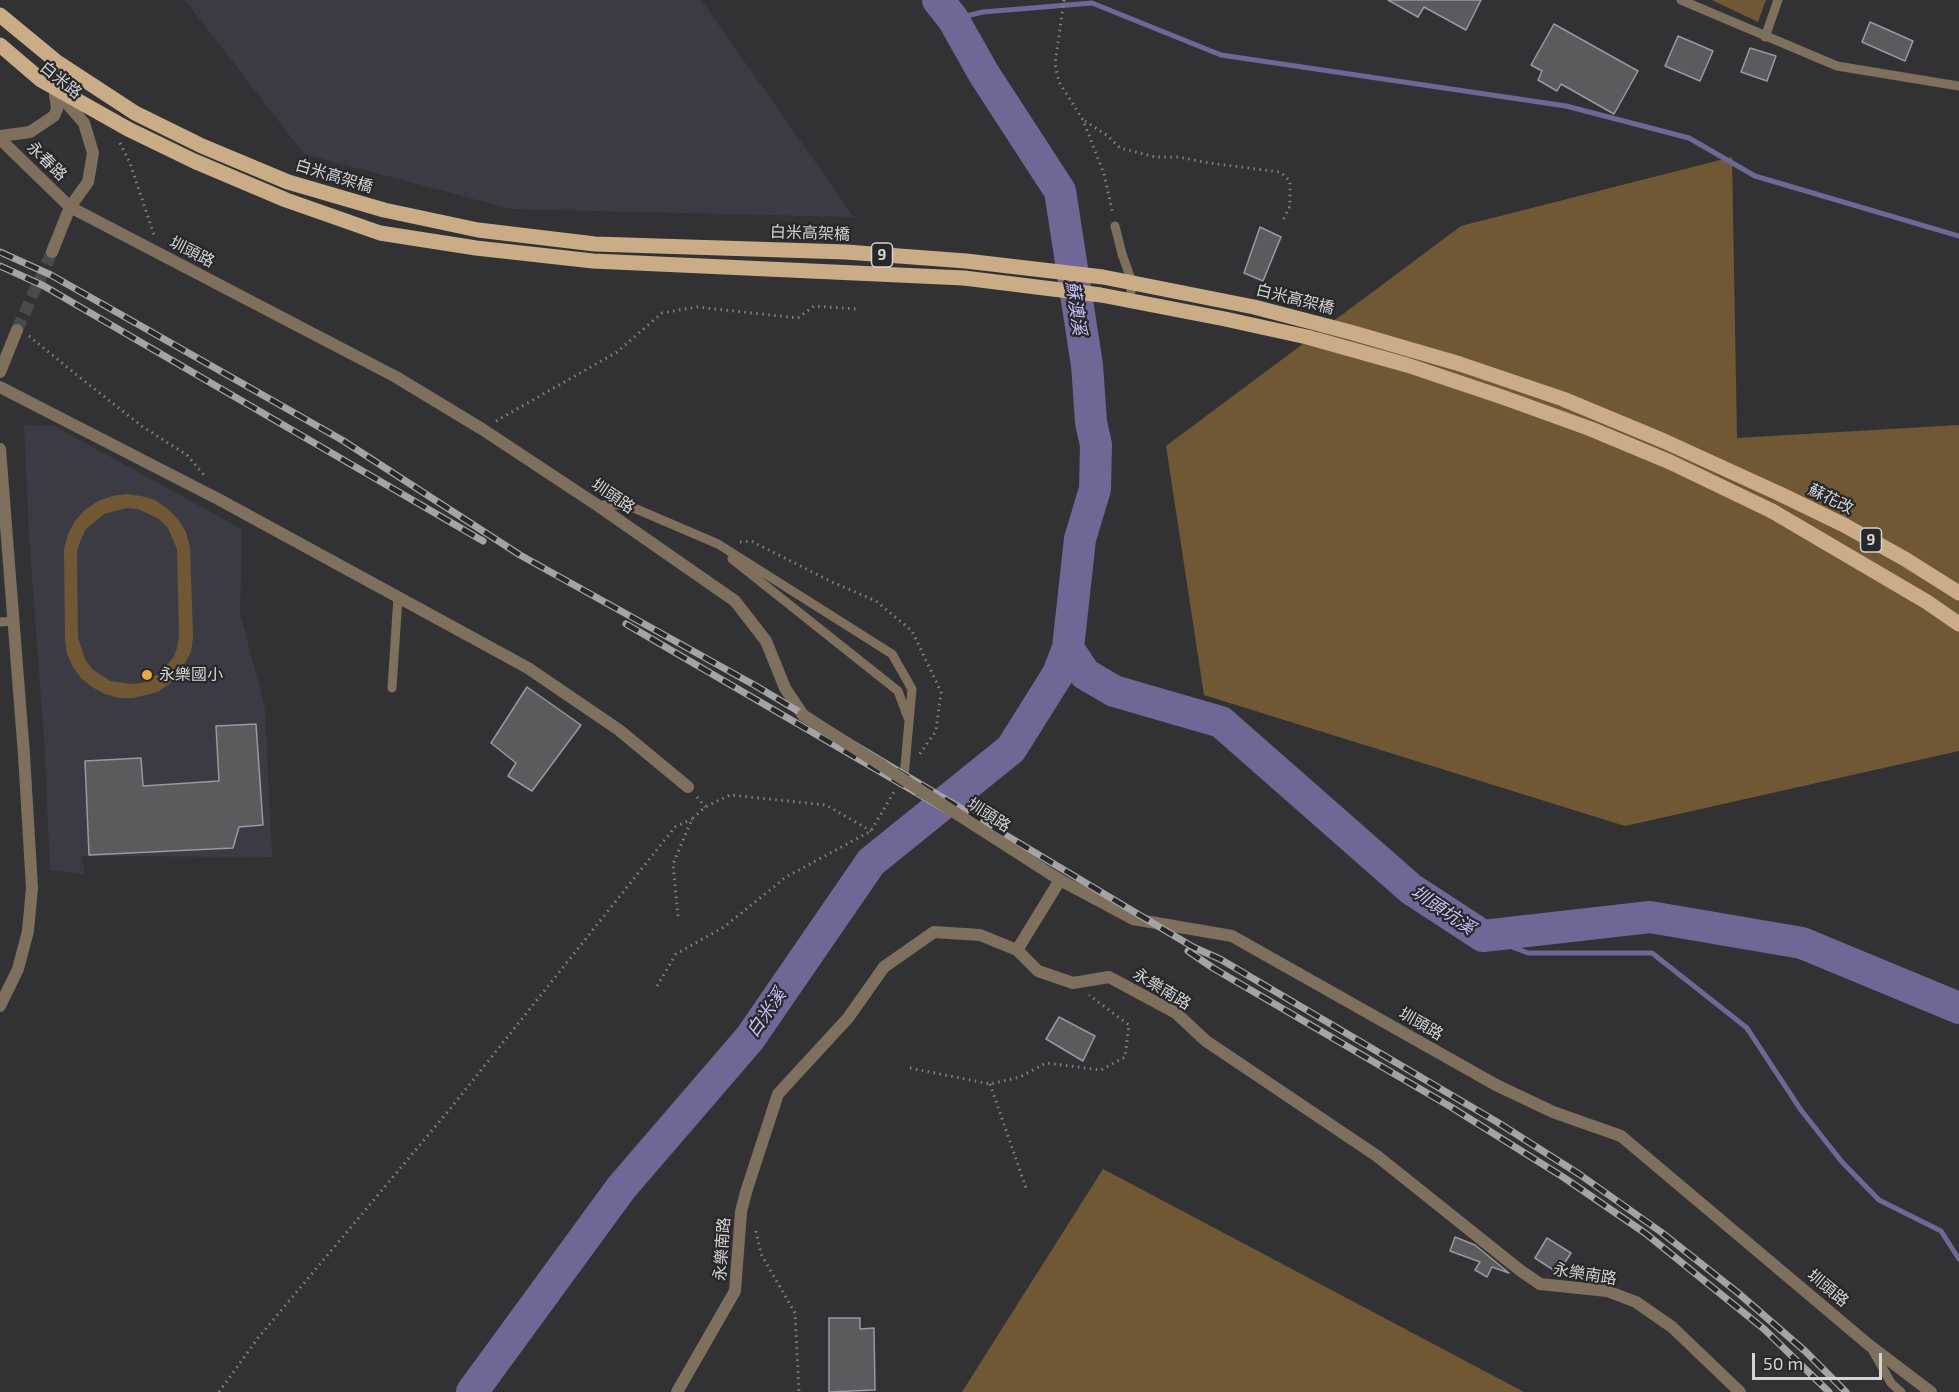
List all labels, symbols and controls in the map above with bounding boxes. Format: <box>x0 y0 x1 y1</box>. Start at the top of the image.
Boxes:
street label: 白米路 <box>36 57 86 103</box>
street label: 永春路 <box>23 137 71 185</box>
street label: 白米高架橋 <box>293 155 375 197</box>
street label: 白米高架橋 <box>770 222 850 244</box>
street label: 圳頭路 <box>166 233 218 271</box>
road number: 9 <box>872 243 892 267</box>
water label: 蘇澳溪 <box>1062 280 1090 336</box>
street label: 白米高架橋 <box>1254 280 1336 318</box>
street label: 圳頭路 <box>588 475 638 517</box>
street label: 蘇花改 <box>1805 480 1857 518</box>
road number: 9 <box>1860 528 1882 552</box>
place label: 永樂國小 <box>159 665 223 685</box>
marker: 永樂國小 <box>140 668 154 682</box>
street label: 圳頭路 <box>964 794 1014 836</box>
water label: 圳頭坑溪 <box>1407 881 1479 939</box>
street label: 永樂南路 <box>1130 964 1194 1014</box>
water label: 白米溪 <box>742 985 790 1041</box>
street label: 圳頭路 <box>1395 1004 1447 1044</box>
street label: 永樂南路 <box>710 1216 734 1282</box>
street label: 永樂南路 <box>1552 1260 1618 1288</box>
street label: 圳頭路 <box>1803 1265 1853 1311</box>
scale bar <box>1755 1341 1886 1379</box>
text: 50 m <box>1763 1352 1803 1374</box>

